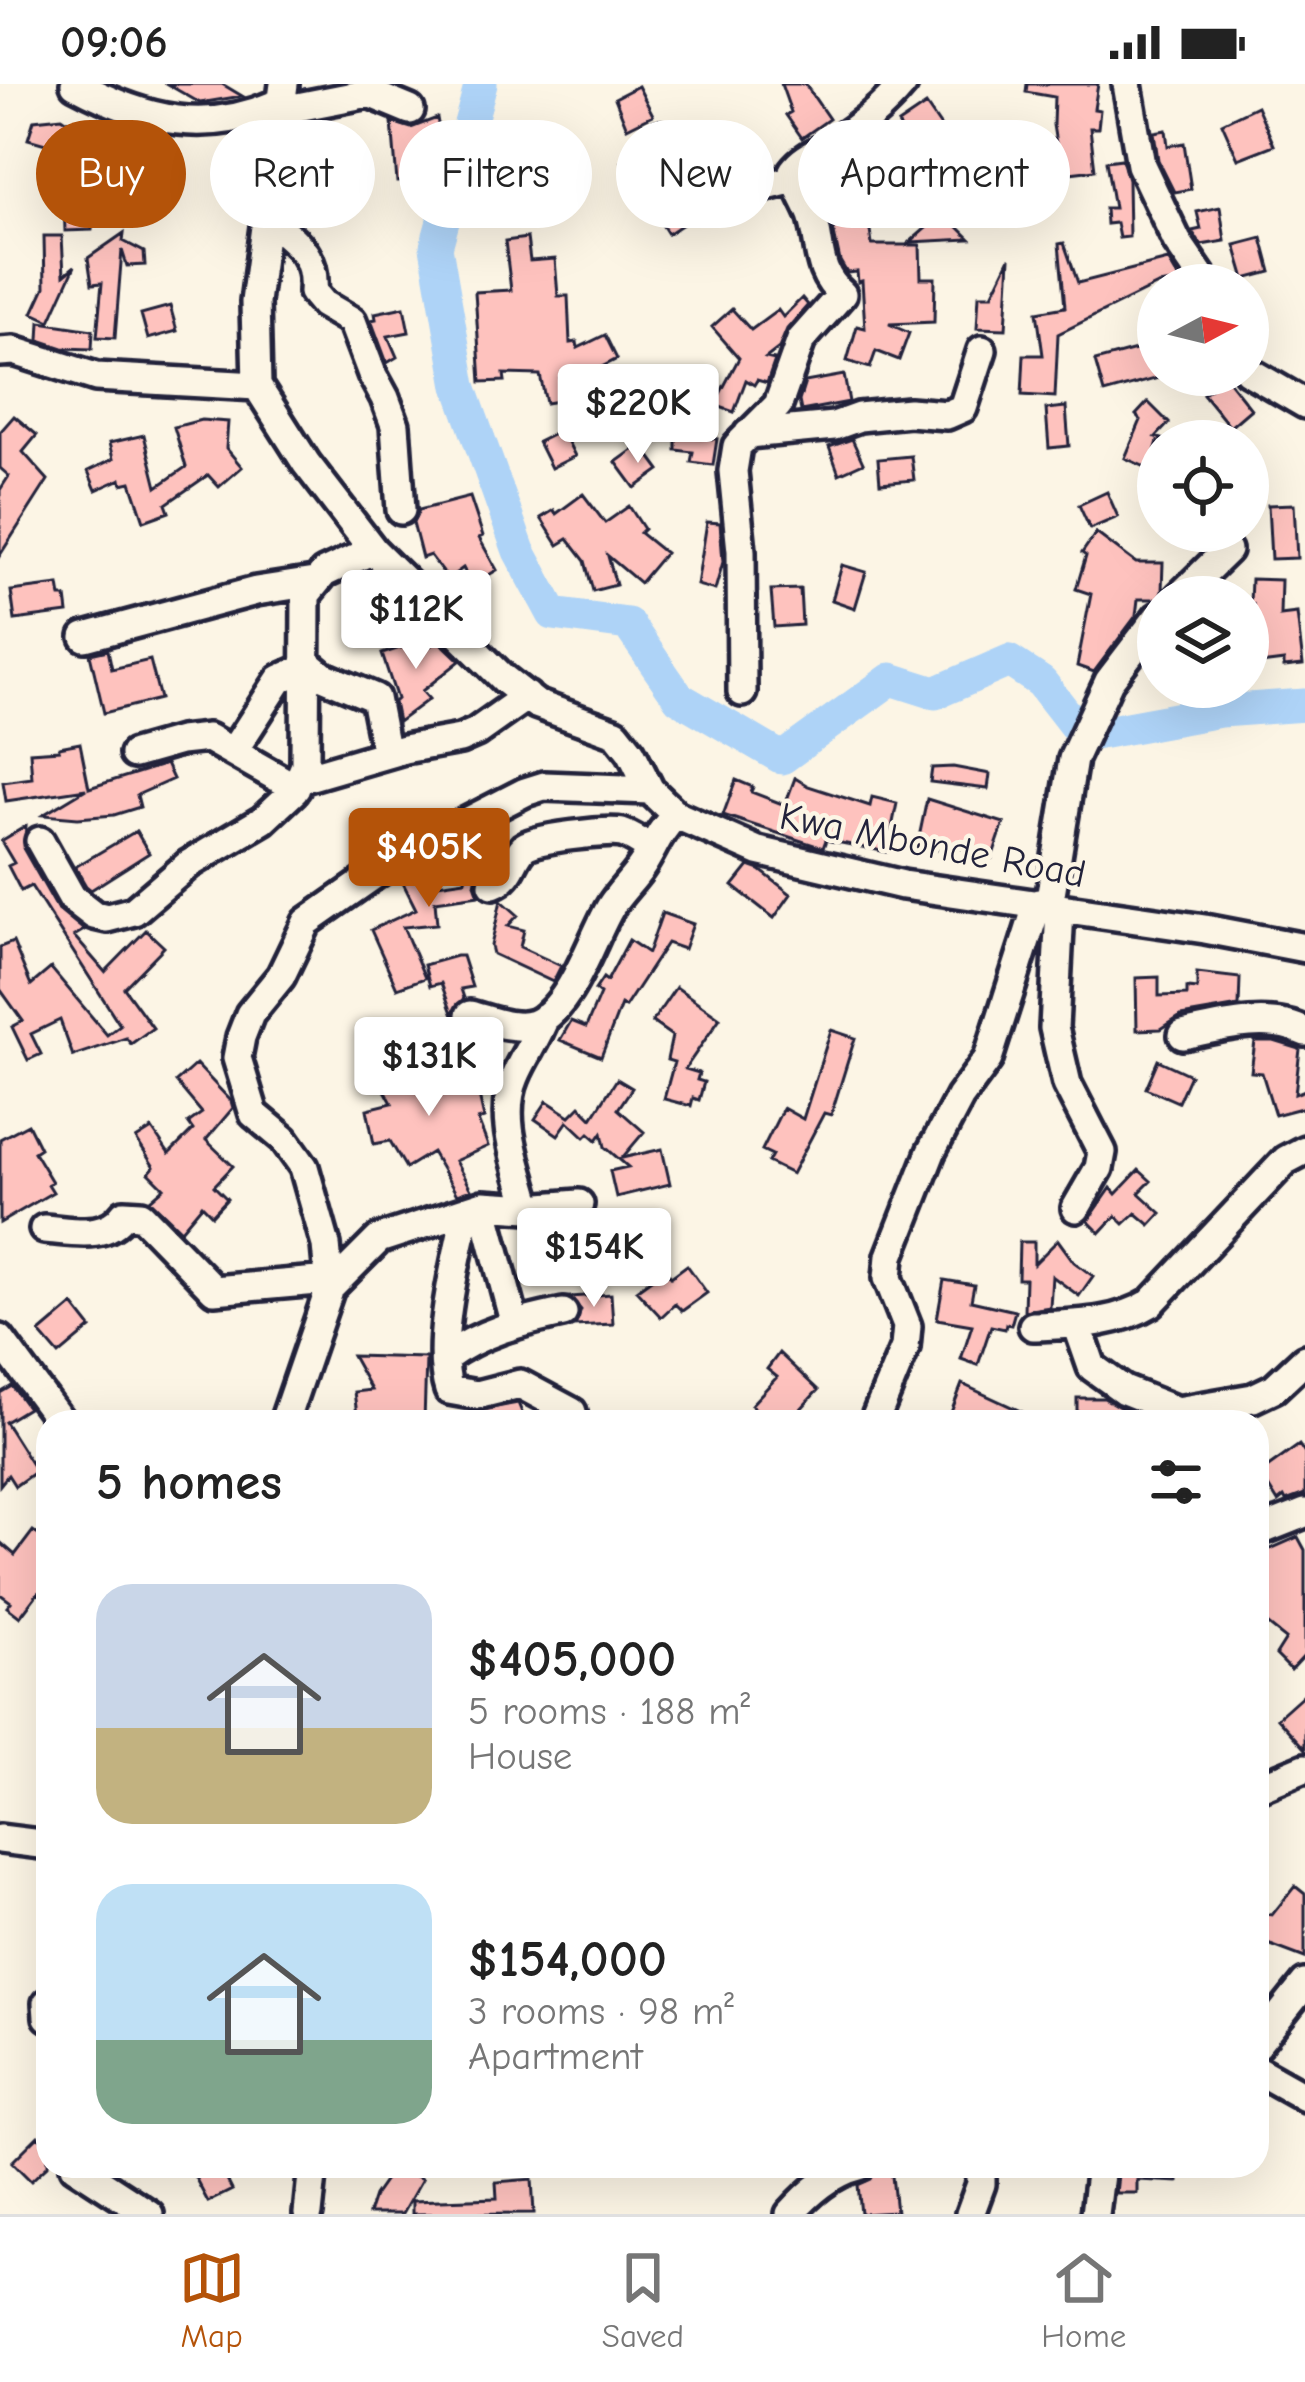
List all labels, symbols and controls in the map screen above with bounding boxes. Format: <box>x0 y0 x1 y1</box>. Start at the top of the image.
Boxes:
text: 09:06 <box>60 16 168 68</box>
chip: Buy <box>36 120 186 228</box>
chip: Rent <box>210 120 375 228</box>
chip: Filters <box>399 120 592 228</box>
chip: New <box>616 120 774 228</box>
chip: Apartment <box>798 120 1070 228</box>
north arrow <box>1137 264 1269 396</box>
map controls <box>1137 264 1269 708</box>
pin: $220K <box>554 364 722 466</box>
text: $220K <box>585 380 691 425</box>
button: locate <box>1137 420 1269 552</box>
pin: $112K <box>332 570 500 672</box>
button: layers <box>1137 576 1269 708</box>
text: $112K <box>368 586 464 631</box>
street label: Kwa Mbonde Road <box>776 794 1090 897</box>
pin: $405K <box>345 808 513 910</box>
text: $405K <box>376 824 482 869</box>
pin: $131K <box>345 1017 513 1119</box>
text: $131K <box>381 1033 477 1078</box>
pin: $154K <box>510 1208 678 1310</box>
text: $154K <box>544 1224 644 1269</box>
icon: filters <box>1143 1449 1209 1515</box>
text: 5 homes <box>96 1453 282 1512</box>
text: $405,000 <box>468 1630 676 1689</box>
icon: home <box>192 1632 336 1776</box>
text: 5 rooms · 188 m² <box>468 1689 750 1734</box>
text: House <box>468 1734 572 1779</box>
text: $154,000 <box>468 1930 667 1989</box>
icon: home <box>192 1932 336 2076</box>
text: 3 rooms · 98 m² <box>468 1989 734 2034</box>
text: Apartment <box>468 2034 643 2079</box>
tab: Map <box>179 2245 245 2355</box>
tab: Saved <box>602 2245 684 2355</box>
tab: Home <box>1041 2245 1126 2355</box>

